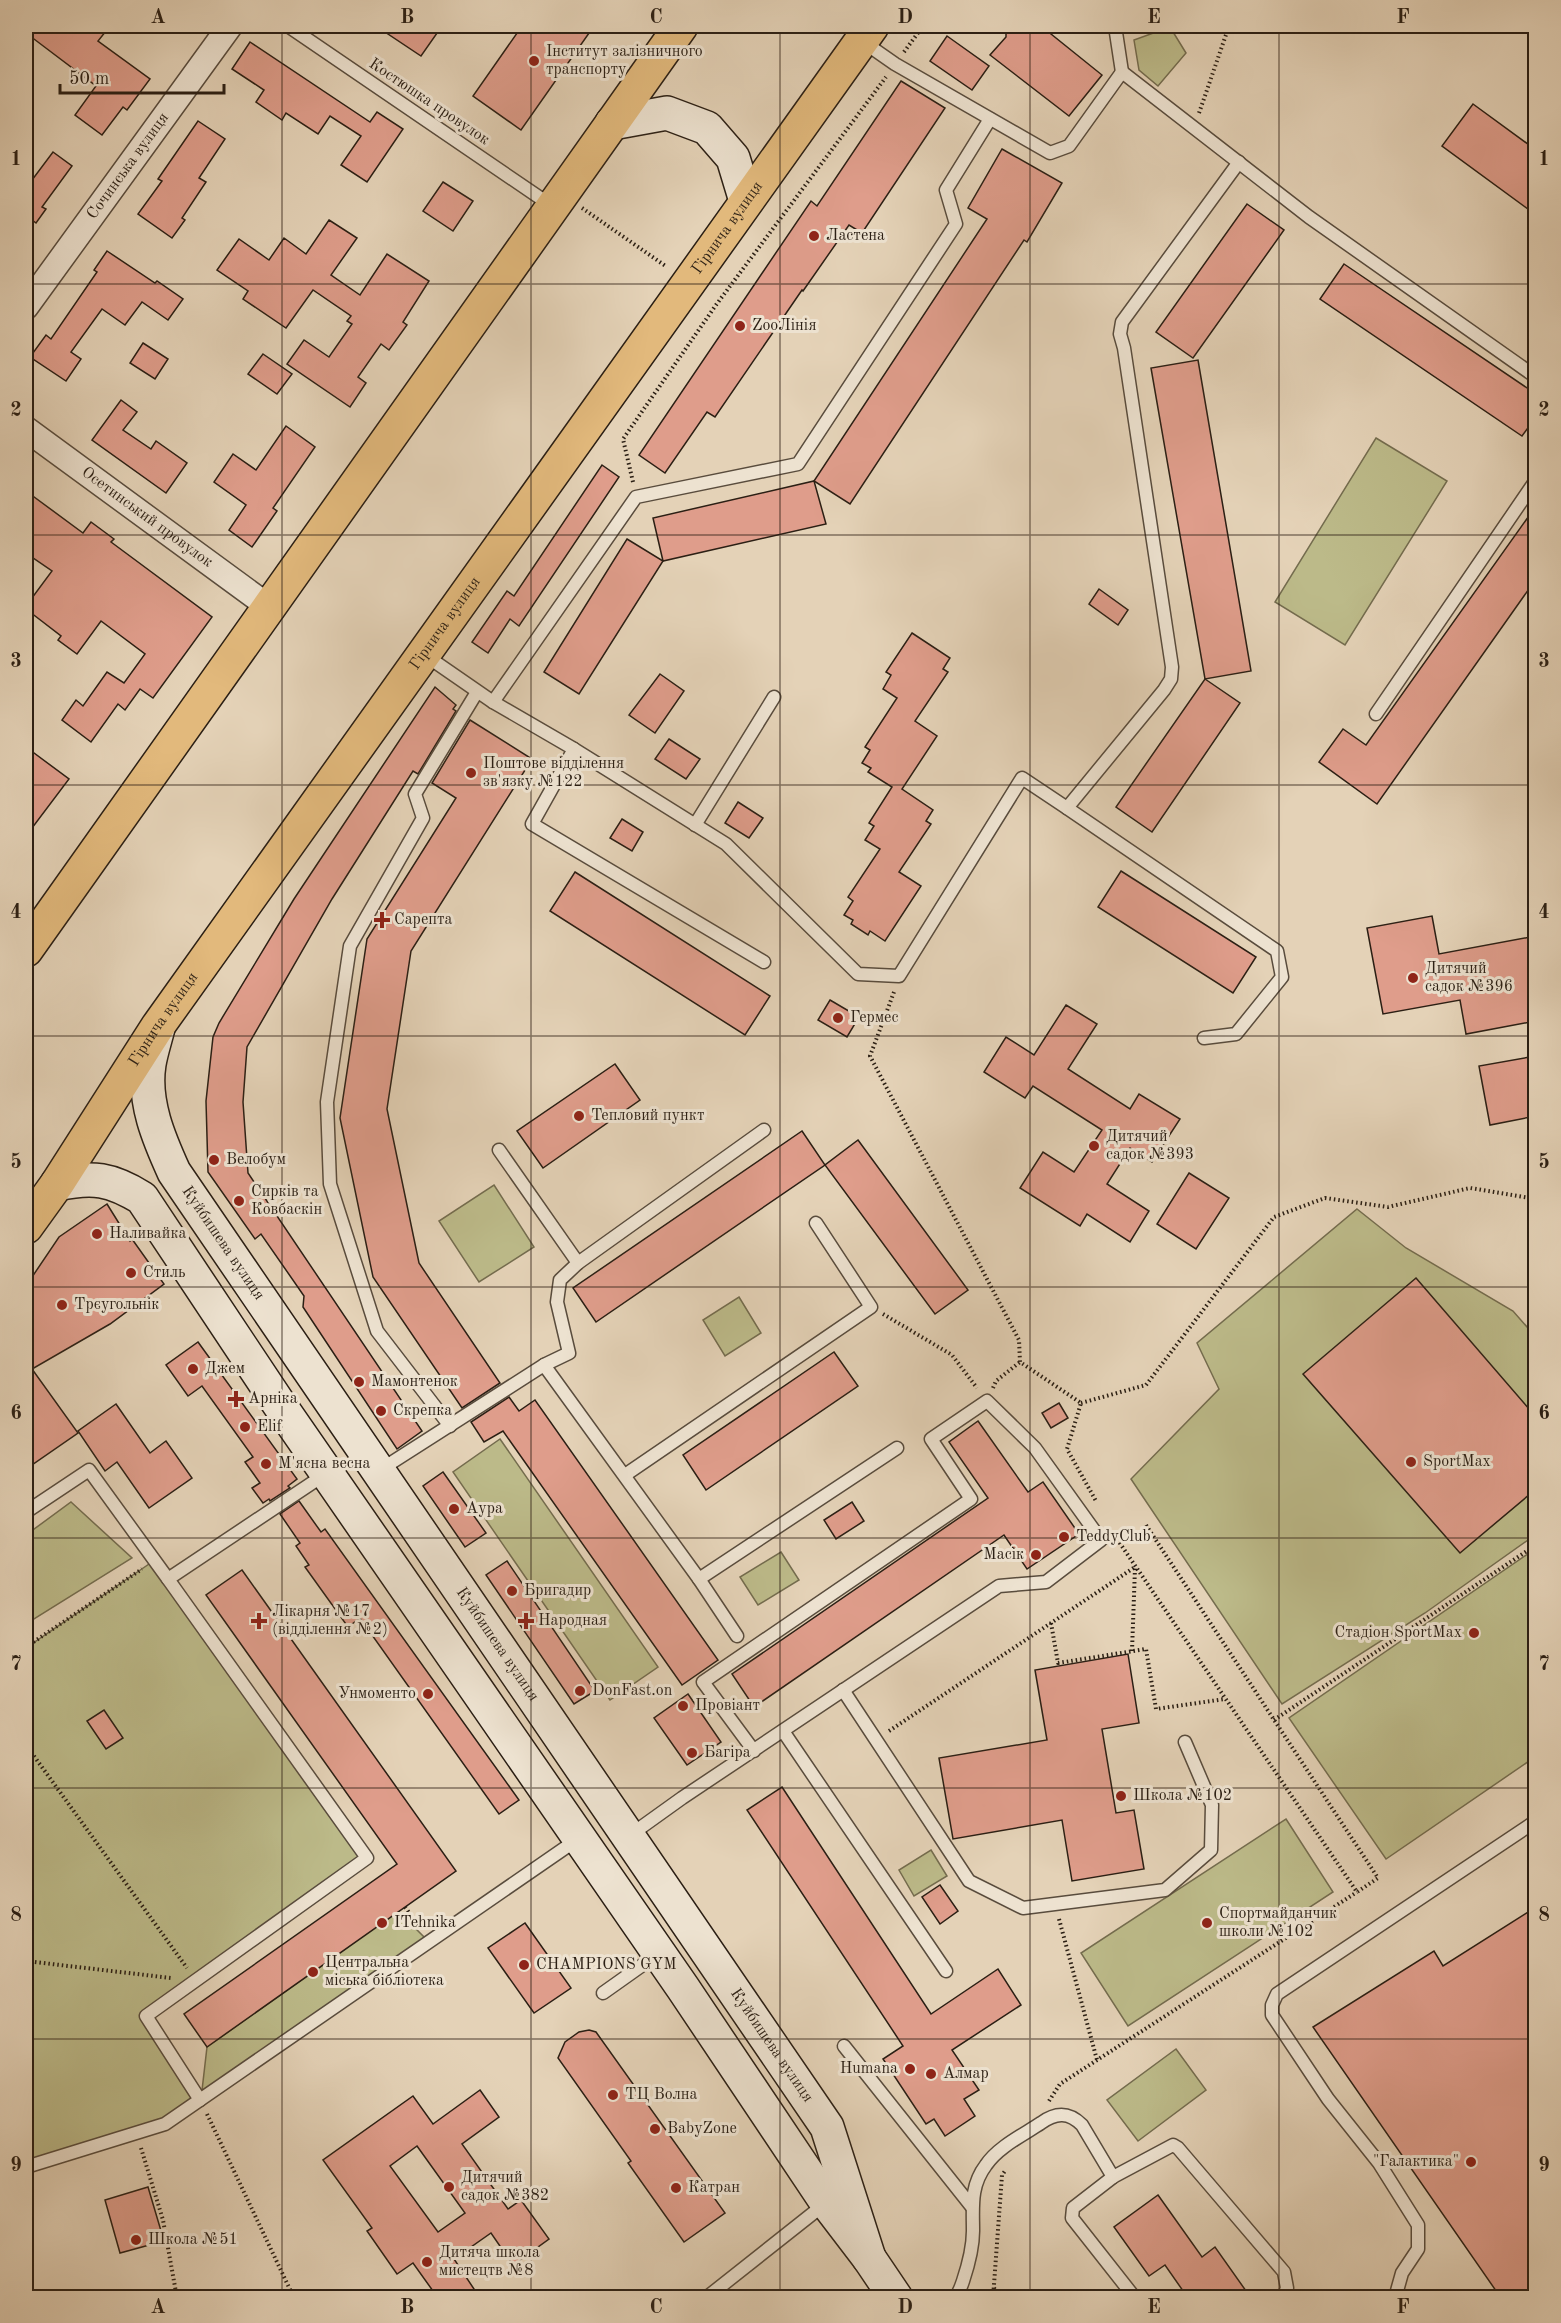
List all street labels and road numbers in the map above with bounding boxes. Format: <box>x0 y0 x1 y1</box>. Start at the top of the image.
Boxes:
street label: Костюшка провулок <box>366 56 492 148</box>
street label: Сочинська вулиця <box>84 110 172 222</box>
street label: Гірнича вулиця <box>689 179 766 277</box>
street label: Осетинський провулок <box>78 464 216 571</box>
street label: Гірнича вулиця <box>407 574 484 673</box>
street label: Гірнича вулиця <box>126 970 201 1069</box>
street label: Куйбишева вулиця <box>178 1183 267 1303</box>
street label: Куйбишева вулиця <box>453 1585 542 1704</box>
street label: Куйбишева вулиця <box>727 1986 816 2106</box>

